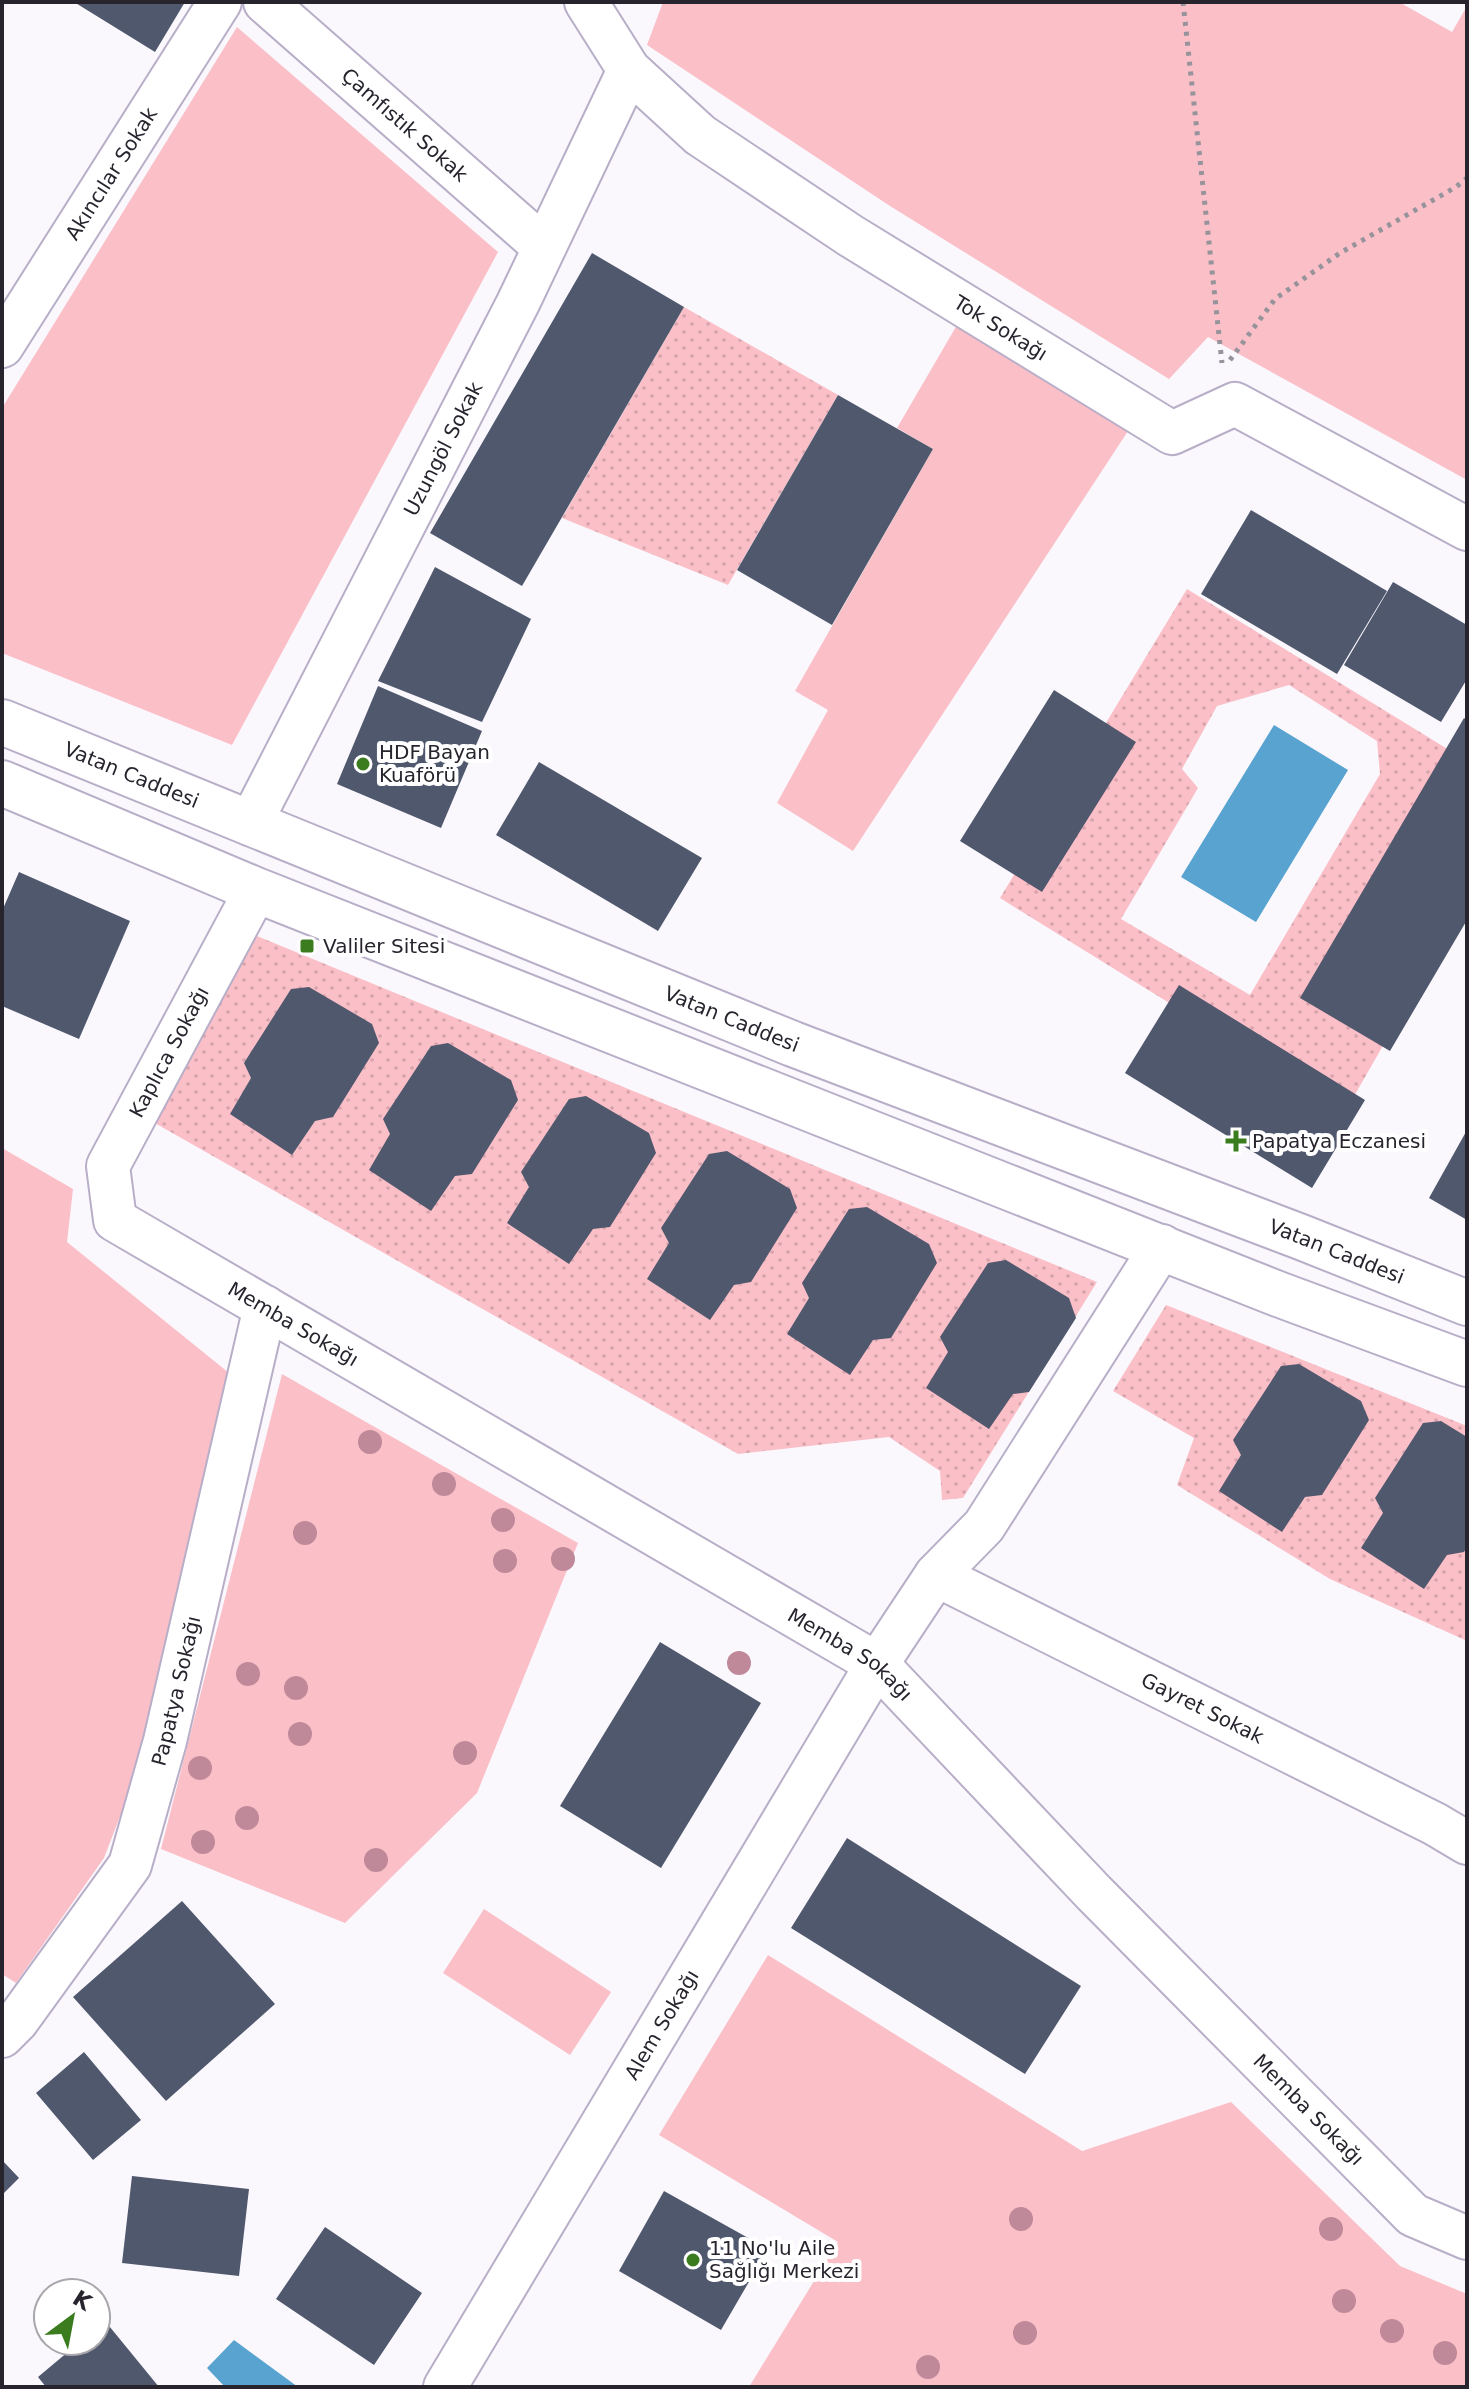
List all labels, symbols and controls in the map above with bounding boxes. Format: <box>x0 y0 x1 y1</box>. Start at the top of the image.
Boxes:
street label: Çamfıstık Sokak <box>337 63 473 187</box>
street label: Akıncılar Sokak <box>60 102 162 245</box>
street label: Tok Sokağı <box>948 289 1052 366</box>
street label: Uzungöl Sokak <box>399 377 488 520</box>
street label: Vatan Caddesi <box>61 737 203 813</box>
place label: HDF Bayan Kuaförü <box>379 740 490 787</box>
marker: HDF Bayan Kuaförü <box>354 755 372 773</box>
place label: Valiler Sitesi <box>323 934 445 958</box>
marker: Valiler Sitesi <box>298 937 316 955</box>
street label: Vatan Caddesi <box>661 981 803 1057</box>
street label: Kaplıca Sokağı <box>124 982 214 1122</box>
place label: Papatya Eczanesi <box>1252 1129 1426 1153</box>
marker: Papatya Eczanesi <box>1227 1132 1245 1150</box>
street label: Vatan Caddesi <box>1266 1214 1408 1289</box>
street label: Memba Sokağı <box>224 1276 363 1371</box>
street label: Memba Sokağı <box>784 1603 917 1706</box>
street label: Papatya Sokağı <box>147 1614 205 1769</box>
street label: Gayret Sokak <box>1137 1667 1268 1749</box>
street label: Alem Sokağı <box>619 1965 704 2084</box>
street label: Memba Sokağı <box>1248 2049 1369 2170</box>
place label: 11 No'lu Aile Sağlığı Merkezi <box>709 2236 859 2283</box>
marker: 11 No'lu Aile Sağlığı Merkezi <box>684 2251 702 2269</box>
north arrow <box>32 2277 112 2357</box>
text: K <box>68 2285 97 2316</box>

